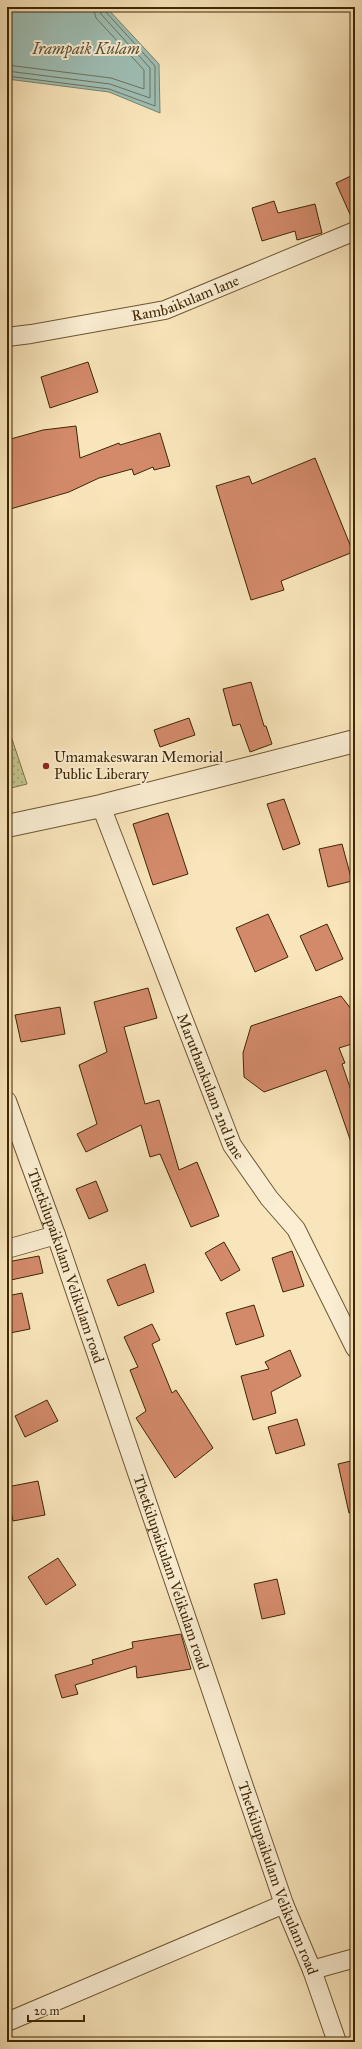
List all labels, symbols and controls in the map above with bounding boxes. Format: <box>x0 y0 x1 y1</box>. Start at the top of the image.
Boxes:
water label: Irampaik Kulam <box>31 39 140 59</box>
street label: Rambaikulam lane <box>130 271 242 325</box>
place label: Umamakeswaran Memorial Public Liberary <box>54 748 224 783</box>
marker: Umamakeswaran Memorial Public Liberary <box>41 761 51 771</box>
street label: Maruthankulam 2nd lane <box>173 1011 248 1163</box>
street label: Thetkilupaikulam Velikulam road <box>24 1166 108 1366</box>
street label: Thetkilupaikulam Velikulam road <box>129 1473 213 1672</box>
street label: Thetkilupaikulam Velikulam road <box>234 1779 322 1977</box>
scale bar <box>28 1997 84 2023</box>
text: 20 m <box>34 2004 60 2018</box>

